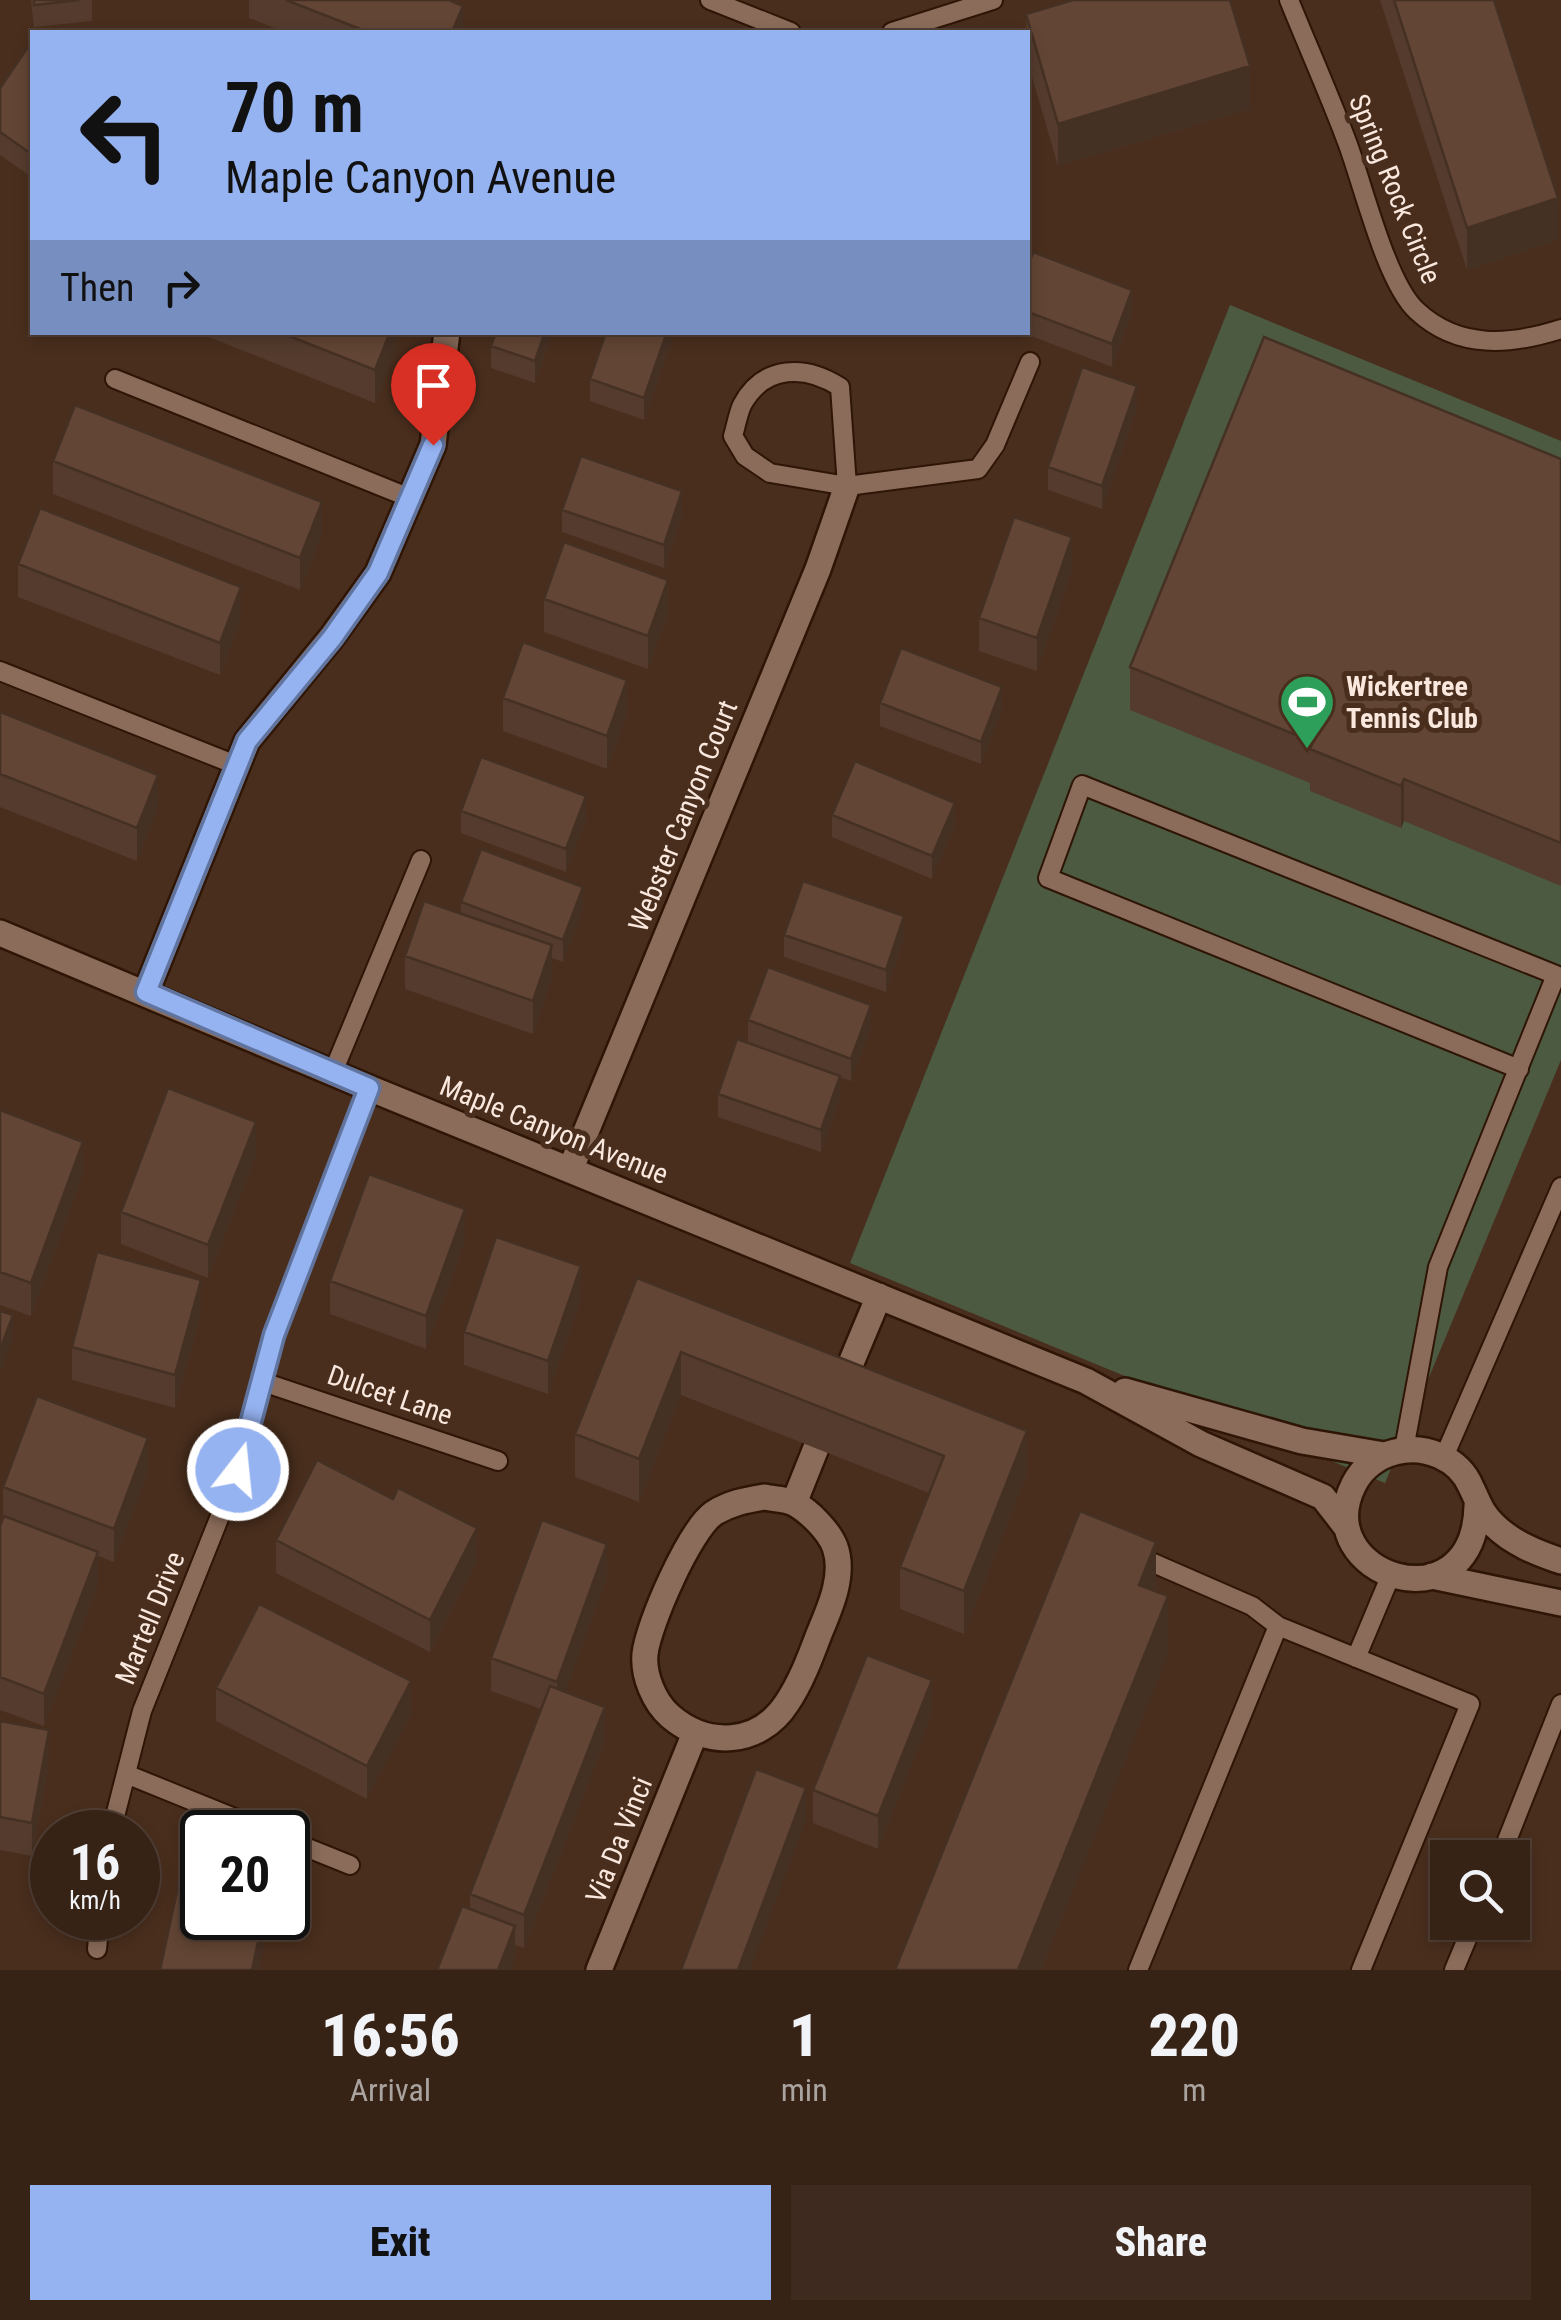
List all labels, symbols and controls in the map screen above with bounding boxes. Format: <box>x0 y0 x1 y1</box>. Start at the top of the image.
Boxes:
text: 70 m <box>225 67 364 149</box>
icon: left <box>60 70 190 200</box>
street label: Spring Rock Circle <box>1342 90 1448 288</box>
text: Maple Canyon Avenue <box>225 151 616 204</box>
icon: right <box>154 260 209 315</box>
text: Then <box>60 266 134 310</box>
pin <box>391 343 476 446</box>
icon: arrive <box>406 358 461 413</box>
place label: Wickertree Tennis Club <box>1346 670 1478 735</box>
sports icon: Wickertree Tennis Club <box>1277 672 1337 751</box>
street label: Webster Canyon Court <box>622 696 744 936</box>
street label: Maple Canyon Avenue <box>435 1069 673 1191</box>
street label: Dulcet Lane <box>323 1358 457 1432</box>
position arrow <box>186 1418 290 1522</box>
street label: Martell Drive <box>108 1547 192 1689</box>
street label: Via Da Vinci <box>579 1772 659 1908</box>
speed limit sign: 20 <box>180 1810 310 1940</box>
text: 16 <box>70 1834 120 1892</box>
map controls <box>1430 1840 1530 1940</box>
button: search <box>1430 1840 1530 1940</box>
text: km/h <box>69 1886 121 1915</box>
text: 16:56 <box>321 2000 460 2071</box>
text: 1 <box>789 2000 819 2071</box>
text: 220 <box>1149 2000 1240 2071</box>
text: Arrival <box>350 2071 431 2109</box>
text: min <box>781 2071 828 2109</box>
text: m <box>1182 2071 1206 2109</box>
button: Exit <box>30 2185 771 2300</box>
button: Share <box>791 2185 1531 2300</box>

